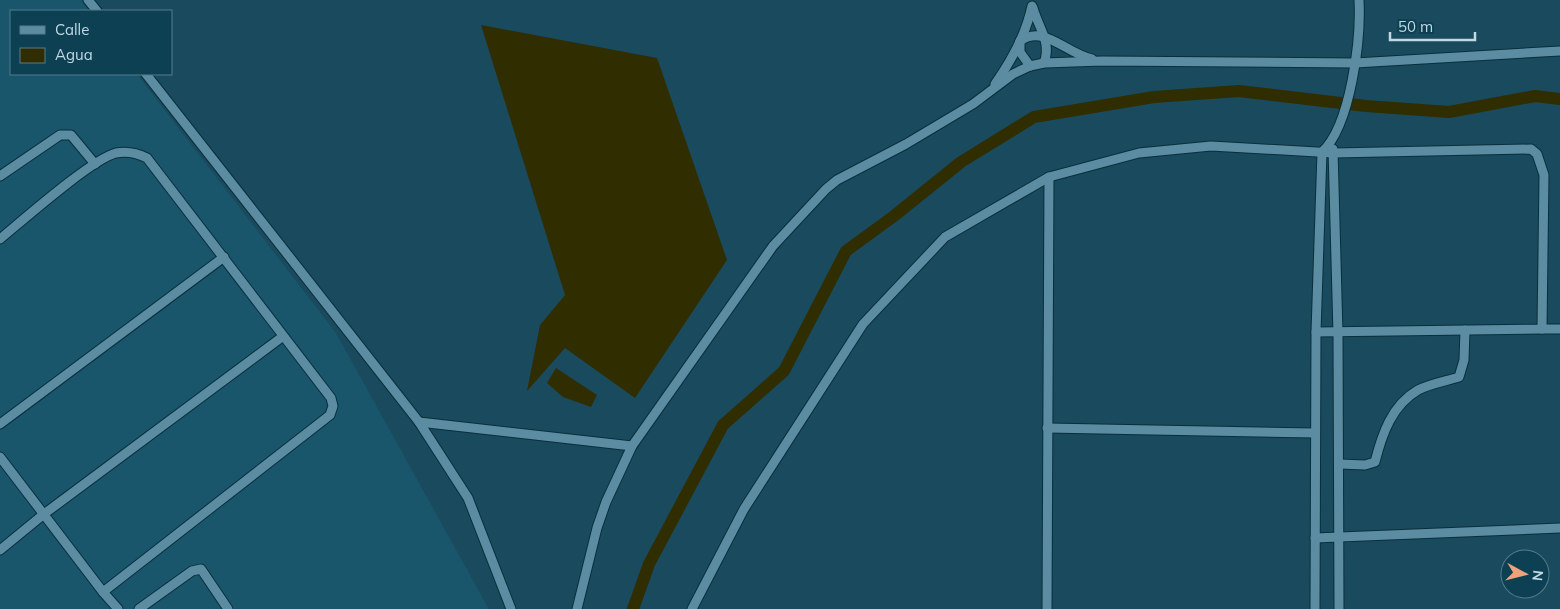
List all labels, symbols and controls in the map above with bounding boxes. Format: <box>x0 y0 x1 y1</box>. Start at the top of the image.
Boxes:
legend <box>10 10 172 75</box>
scale bar <box>1390 10 1475 42</box>
text: 50 m <box>1398 17 1433 36</box>
text: Calle <box>55 20 89 39</box>
text: Agua <box>55 45 93 64</box>
north arrow <box>1500 549 1550 599</box>
text: N <box>1528 569 1547 582</box>

